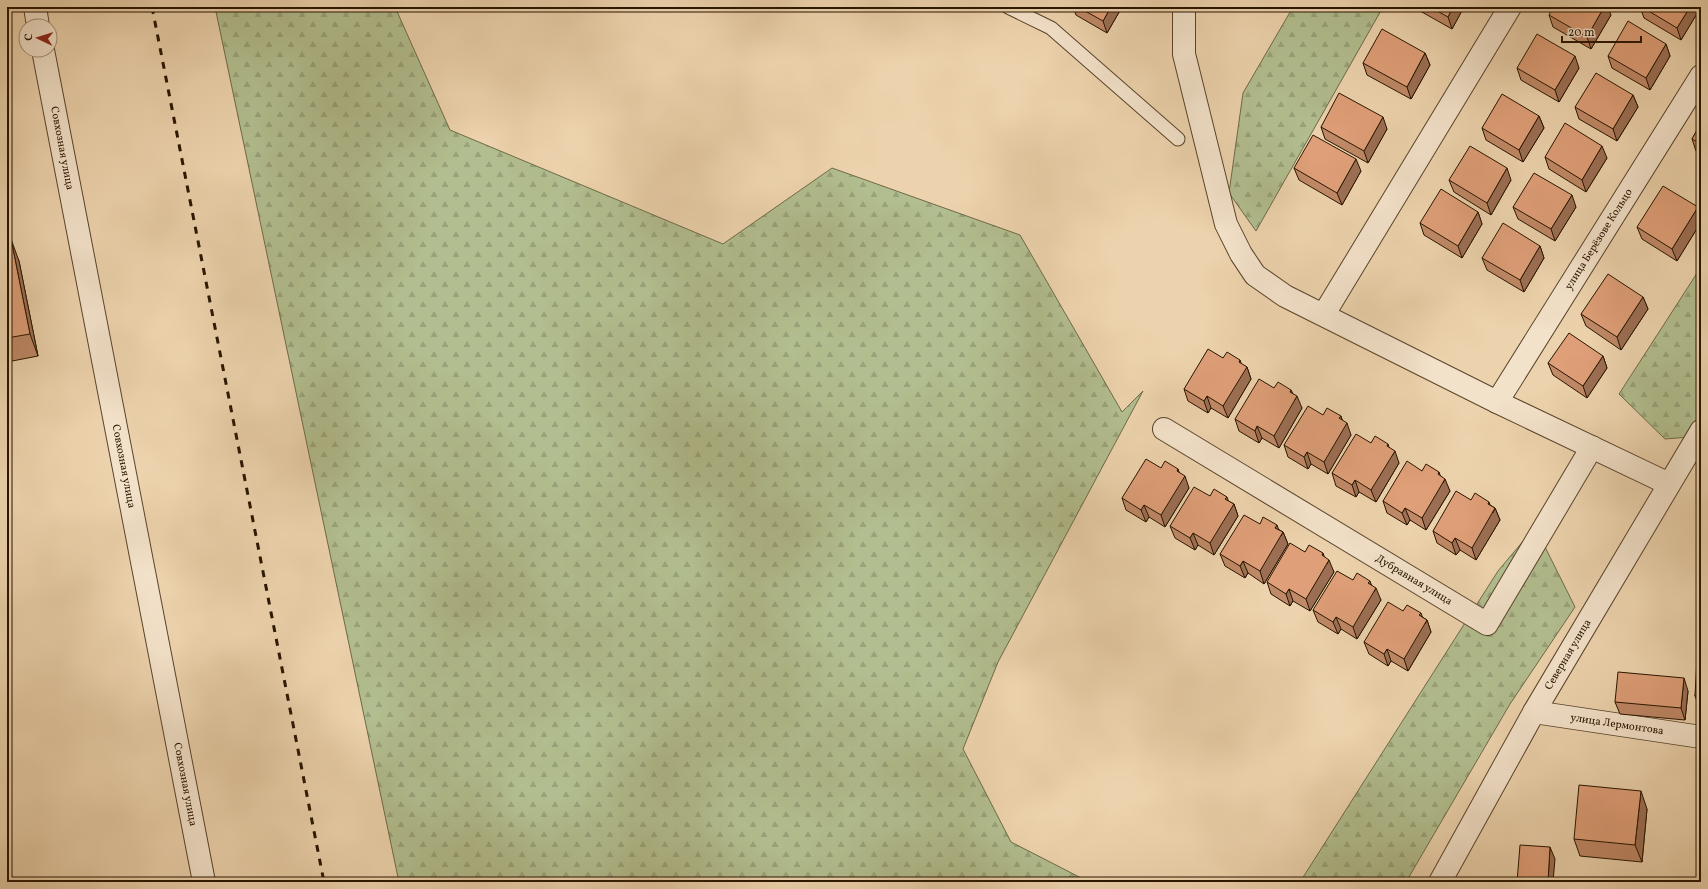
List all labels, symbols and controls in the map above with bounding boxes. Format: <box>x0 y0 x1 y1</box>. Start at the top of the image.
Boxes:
north arrow <box>18 18 58 58</box>
scale bar <box>1562 18 1641 44</box>
text: 20 m <box>1568 25 1595 41</box>
text: С <box>22 33 37 41</box>
street label: Совхозная улица <box>47 105 78 192</box>
street label: улица Берёзове Кольцо <box>1561 186 1636 293</box>
street label: Совхозная улица <box>108 423 139 510</box>
street label: Дубравная улица <box>1373 551 1456 609</box>
street label: Северная улица <box>1541 616 1595 693</box>
street label: улица Лермонтова <box>1569 710 1665 739</box>
street label: Совхозная улица <box>170 741 201 828</box>

